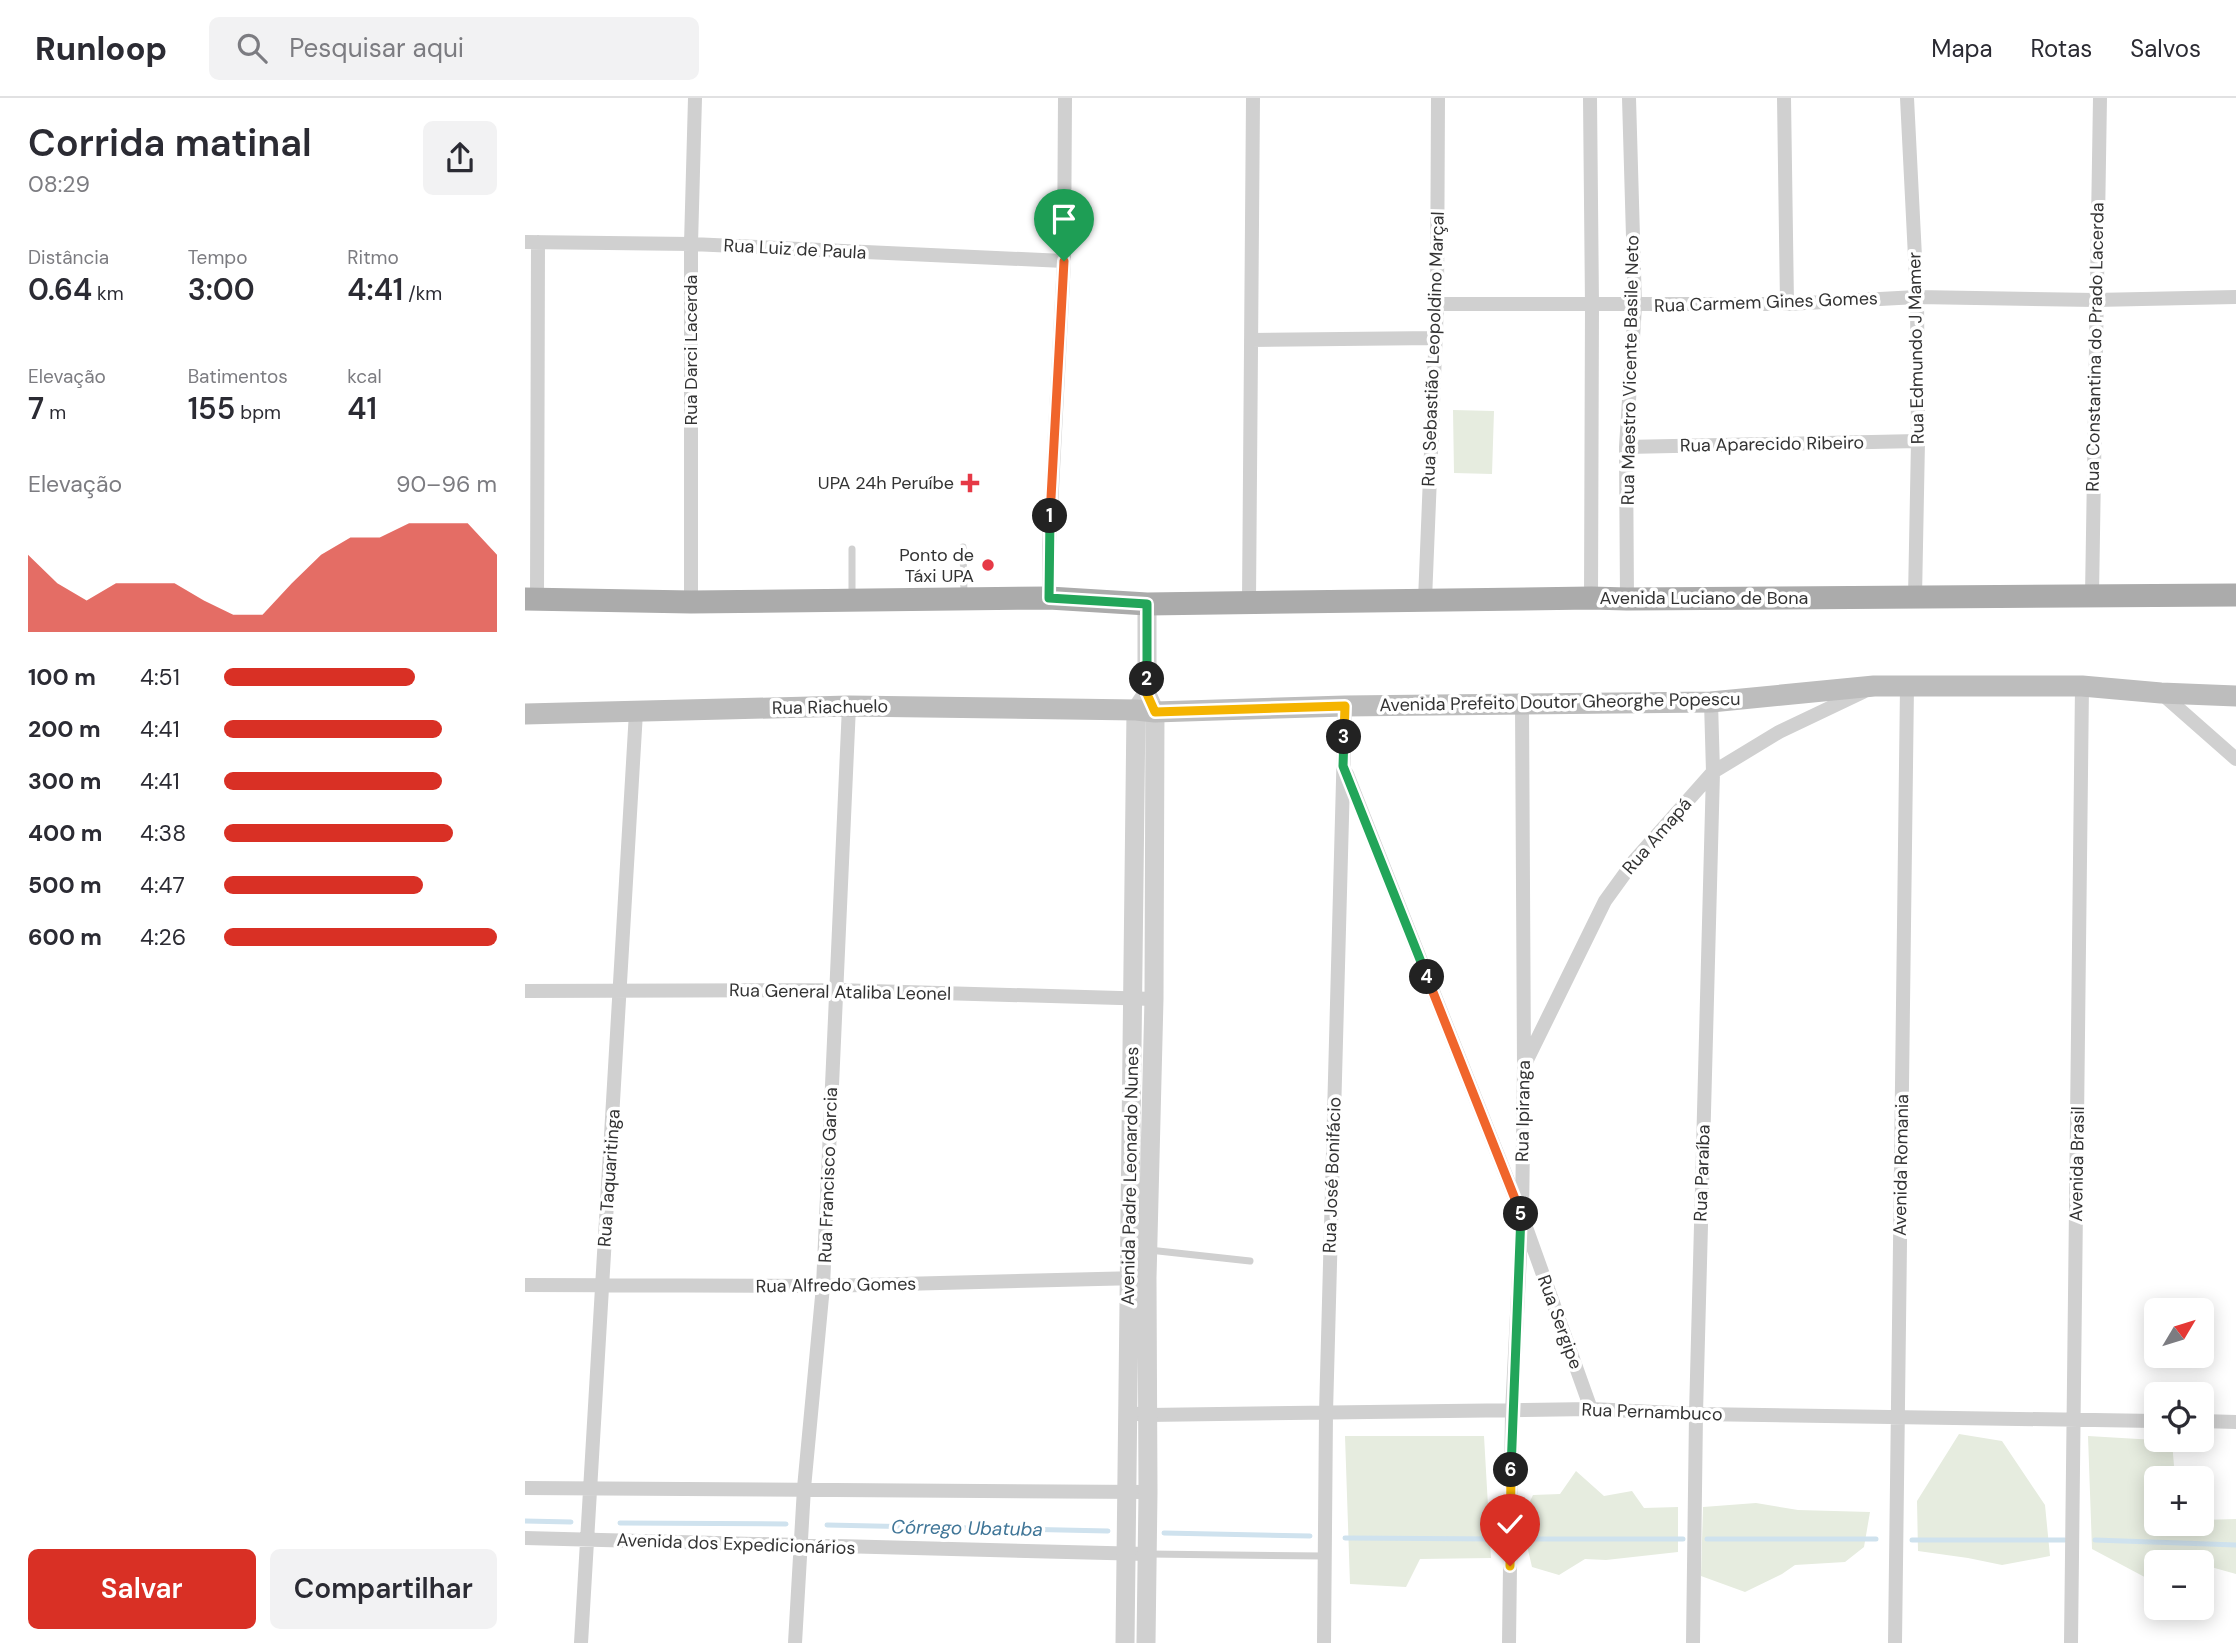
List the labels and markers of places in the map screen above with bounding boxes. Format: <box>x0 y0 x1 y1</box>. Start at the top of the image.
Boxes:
pin <box>1034 189 1094 261</box>
place label: UPA 24h Peruíbe <box>818 471 954 495</box>
marker: UPA 24h Peruíbe <box>960 473 980 493</box>
pin: 1 <box>1033 498 1067 534</box>
place label: Ponto de Táxi UPA <box>899 543 974 588</box>
marker: Ponto de Táxi UPA <box>980 557 996 573</box>
pin: 2 <box>1129 662 1165 696</box>
pin: 3 <box>1327 720 1361 754</box>
pin: 4 <box>1409 960 1445 994</box>
pin: 5 <box>1503 1196 1539 1232</box>
pin: 6 <box>1493 1452 1529 1488</box>
pin <box>1480 1494 1540 1566</box>

